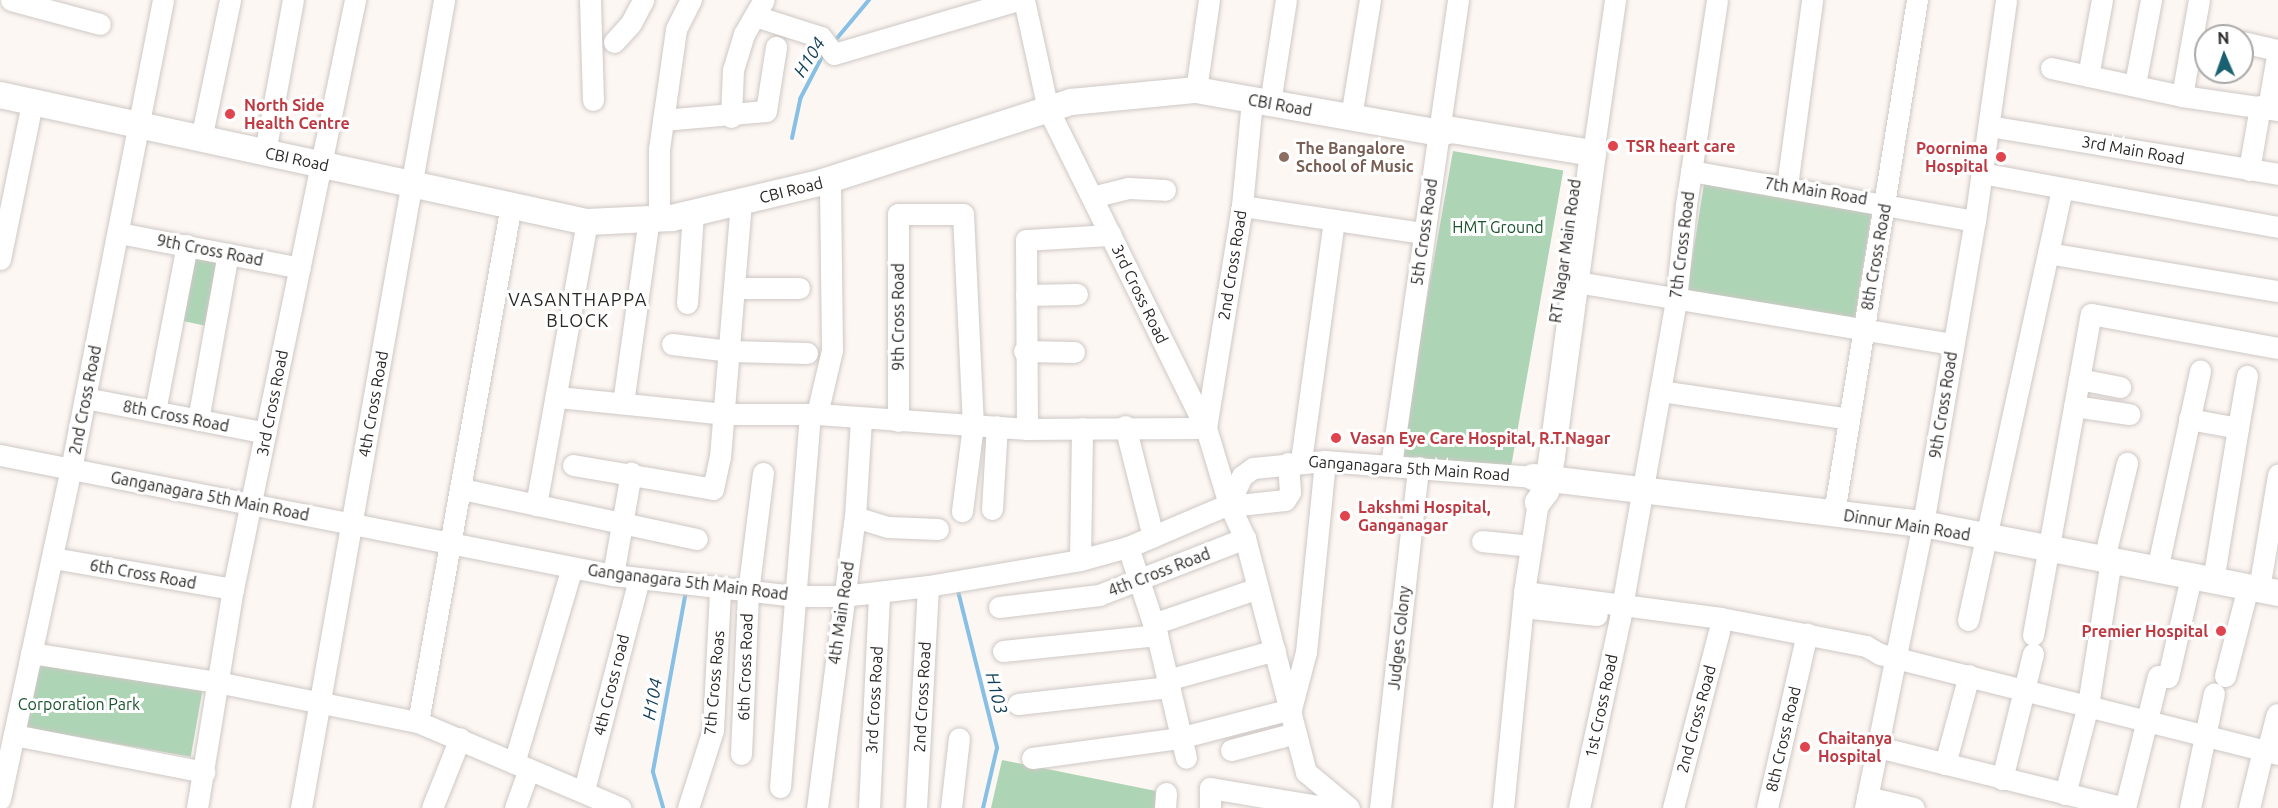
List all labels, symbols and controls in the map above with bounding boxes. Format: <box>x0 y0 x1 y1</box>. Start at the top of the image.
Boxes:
north arrow <box>2194 24 2254 84</box>
text: N <box>2217 29 2230 47</box>
water label: H104 <box>789 33 829 81</box>
street label: CBI Road <box>1247 90 1313 120</box>
place label: North Side Health Centre <box>244 95 350 133</box>
marker: North Side Health Centre <box>221 105 239 123</box>
street label: 3rd Main Road <box>2080 132 2186 168</box>
place label: TSR heart care <box>1626 136 1735 156</box>
marker: TSR heart care <box>1604 137 1622 155</box>
place label: The Bangalore School of Music <box>1296 138 1414 176</box>
place label: Poornima Hospital <box>1916 138 1988 176</box>
street label: CBI Road <box>263 143 331 175</box>
marker: Poornima Hospital <box>1992 148 2010 166</box>
marker: The Bangalore School of Music <box>1277 150 1291 164</box>
street label: CBI Road <box>757 173 825 207</box>
street label: 7th Main Road <box>1763 173 1869 209</box>
street label: 5th Cross Road <box>1407 177 1441 287</box>
street label: RT Nagar Main Road <box>1545 178 1585 324</box>
street label: 7th Cross Road <box>1666 190 1698 300</box>
street label: 8th Cross Road <box>1857 202 1895 312</box>
street label: 2nd Cross Road <box>1214 209 1250 321</box>
park label: HMT Ground <box>1452 217 1544 237</box>
street label: 9th Cross Road <box>155 230 265 270</box>
street label: 3rd Cross Road <box>1108 241 1172 347</box>
street label: 9th Cross Road <box>888 263 908 371</box>
district label: VASANTHAPPA BLOCK <box>508 289 648 332</box>
street label: 2nd Cross Road <box>65 344 105 456</box>
street label: 3rd Cross Road <box>252 348 292 458</box>
street label: 4th Cross Road <box>354 349 392 459</box>
street label: 9th Cross Road <box>1925 350 1961 460</box>
street label: 8th Cross Road <box>121 396 231 436</box>
place label: Vasan Eye Care Hospital, R.T.Nagar <box>1350 428 1610 448</box>
marker: Vasan Eye Care Hospital, R.T.Nagar <box>1327 429 1345 447</box>
street label: Ganganagara 5th Main Road <box>1308 451 1510 485</box>
street label: Ganganagara 5th Main Road <box>109 467 311 525</box>
place label: Lakshmi Hospital, Ganganagar <box>1358 497 1491 535</box>
street label: Dinnur Main Road <box>1842 506 1972 544</box>
marker: Lakshmi Hospital, Ganganagar <box>1336 507 1354 525</box>
street label: 4th Cross Road <box>1105 544 1213 600</box>
street label: 6th Cross Road <box>88 555 198 593</box>
street label: Ganganagara 5th Main Road <box>587 560 789 604</box>
street label: 4th Main Road <box>824 560 858 666</box>
street label: Judges Colony <box>1384 585 1414 691</box>
street label: 6th Cross Road <box>734 613 756 721</box>
place label: Premier Hospital <box>2081 621 2208 641</box>
marker: Premier Hospital <box>2212 622 2230 640</box>
street label: 7th Cross Roas <box>700 630 728 736</box>
street label: 4th Cross road <box>589 632 633 738</box>
street label: 2nd Cross Road <box>910 641 934 753</box>
street label: 3rd Cross Road <box>862 646 886 754</box>
street label: 1st Cross Road <box>1581 652 1621 760</box>
street label: 2nd Cross Road <box>1672 663 1720 775</box>
water label: H103 <box>981 670 1013 716</box>
water label: H104 <box>638 676 666 722</box>
street label: 8th Cross Road <box>1762 684 1804 794</box>
park label: Corporation Park <box>18 694 140 714</box>
place label: Chaitanya Hospital <box>1818 728 1892 766</box>
marker: Chaitanya Hospital <box>1796 738 1814 756</box>

